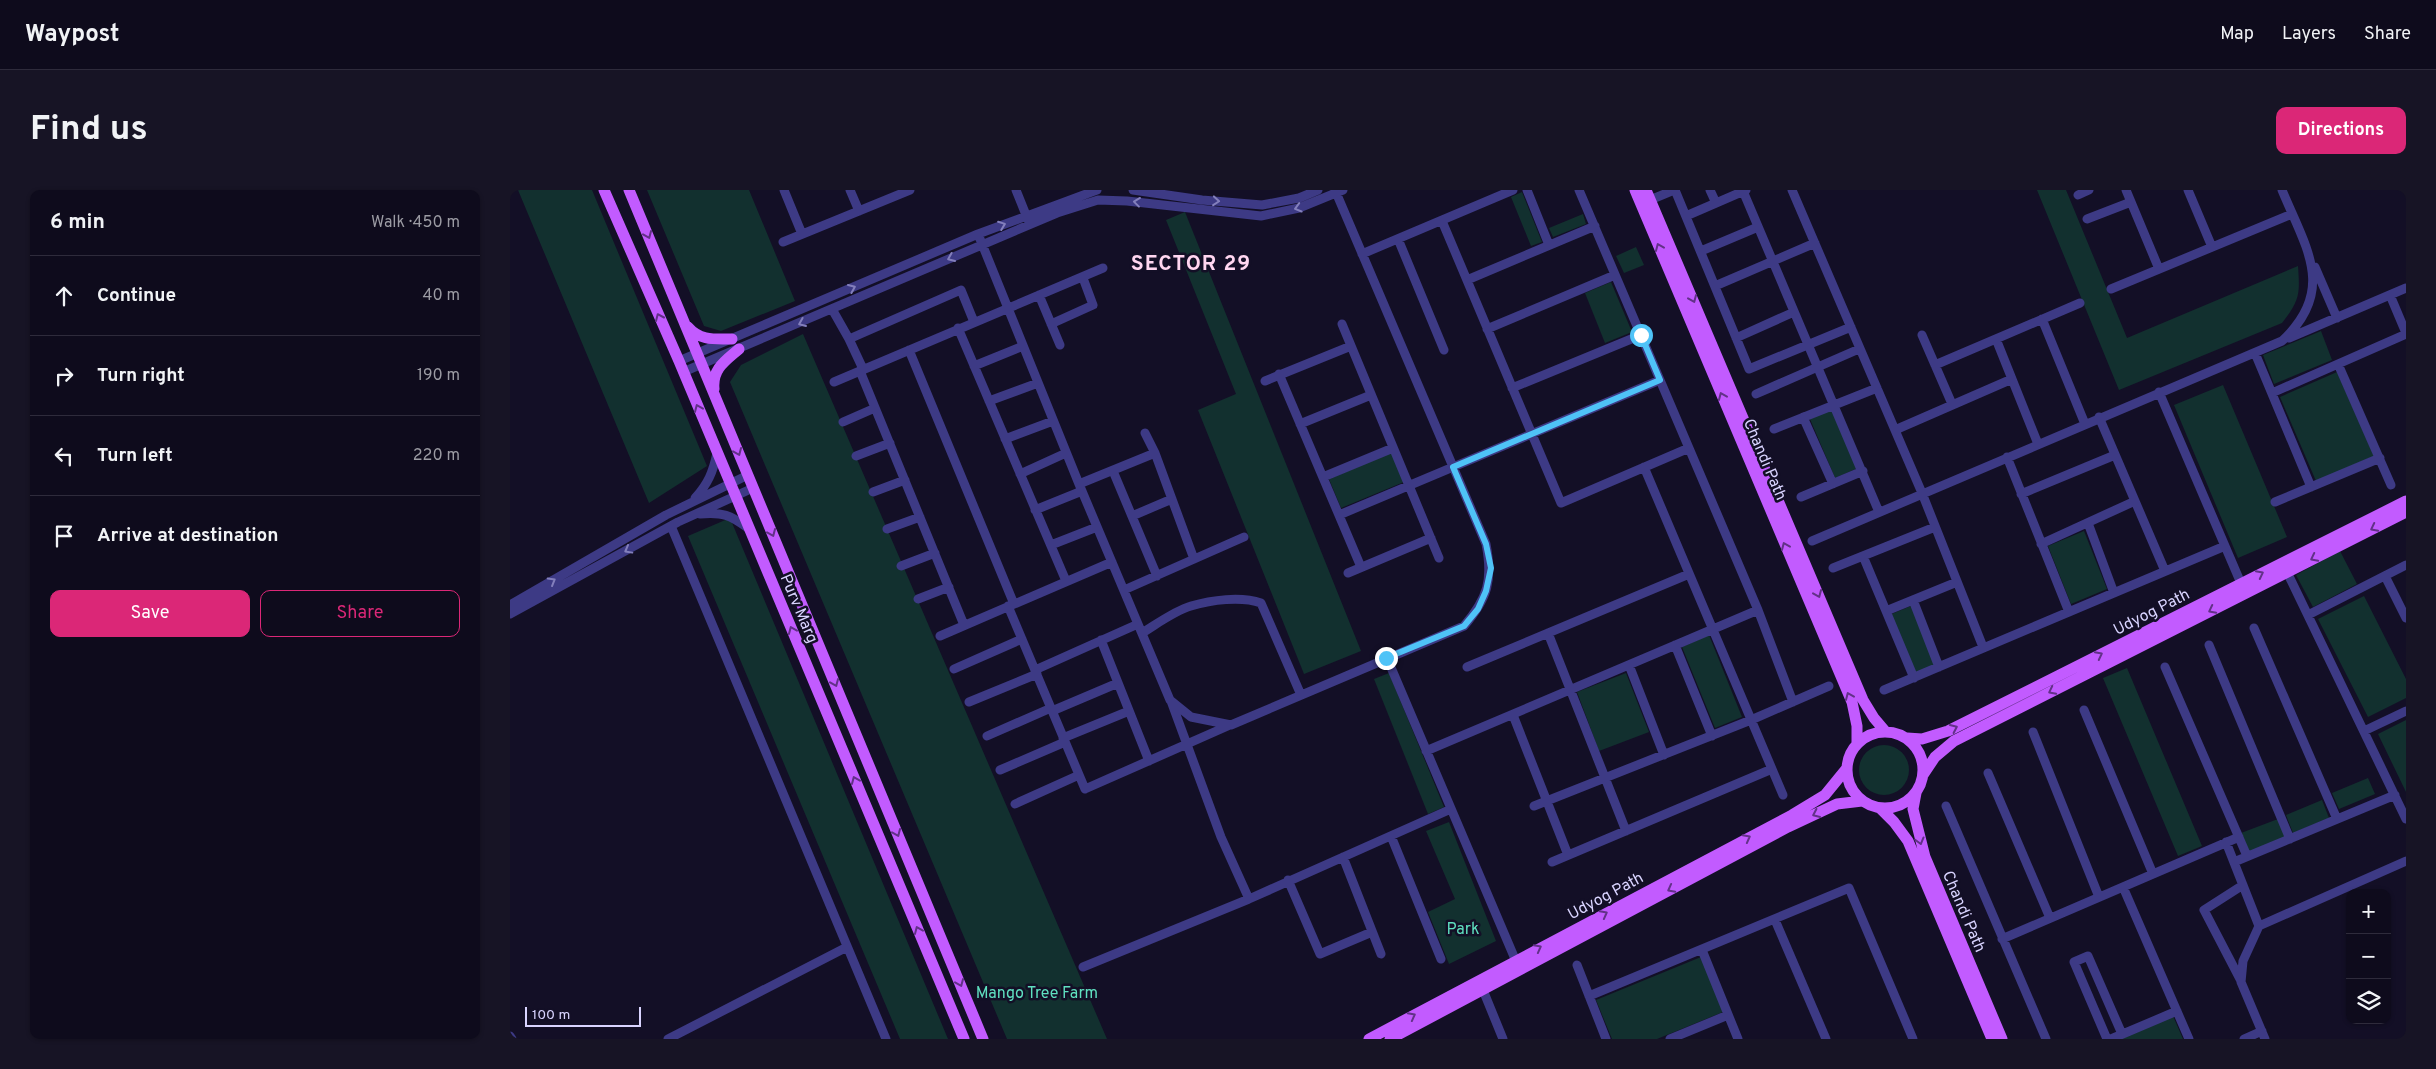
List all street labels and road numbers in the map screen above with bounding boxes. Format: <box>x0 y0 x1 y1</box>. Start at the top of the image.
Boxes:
street label: Chandi Path <box>1738 416 1790 504</box>
street label: Purv Marg <box>775 571 822 646</box>
street label: Udyog Path <box>2110 585 2193 641</box>
street label: Udyog Path <box>1565 868 1647 925</box>
street label: Chandi Path <box>1937 868 1989 956</box>

